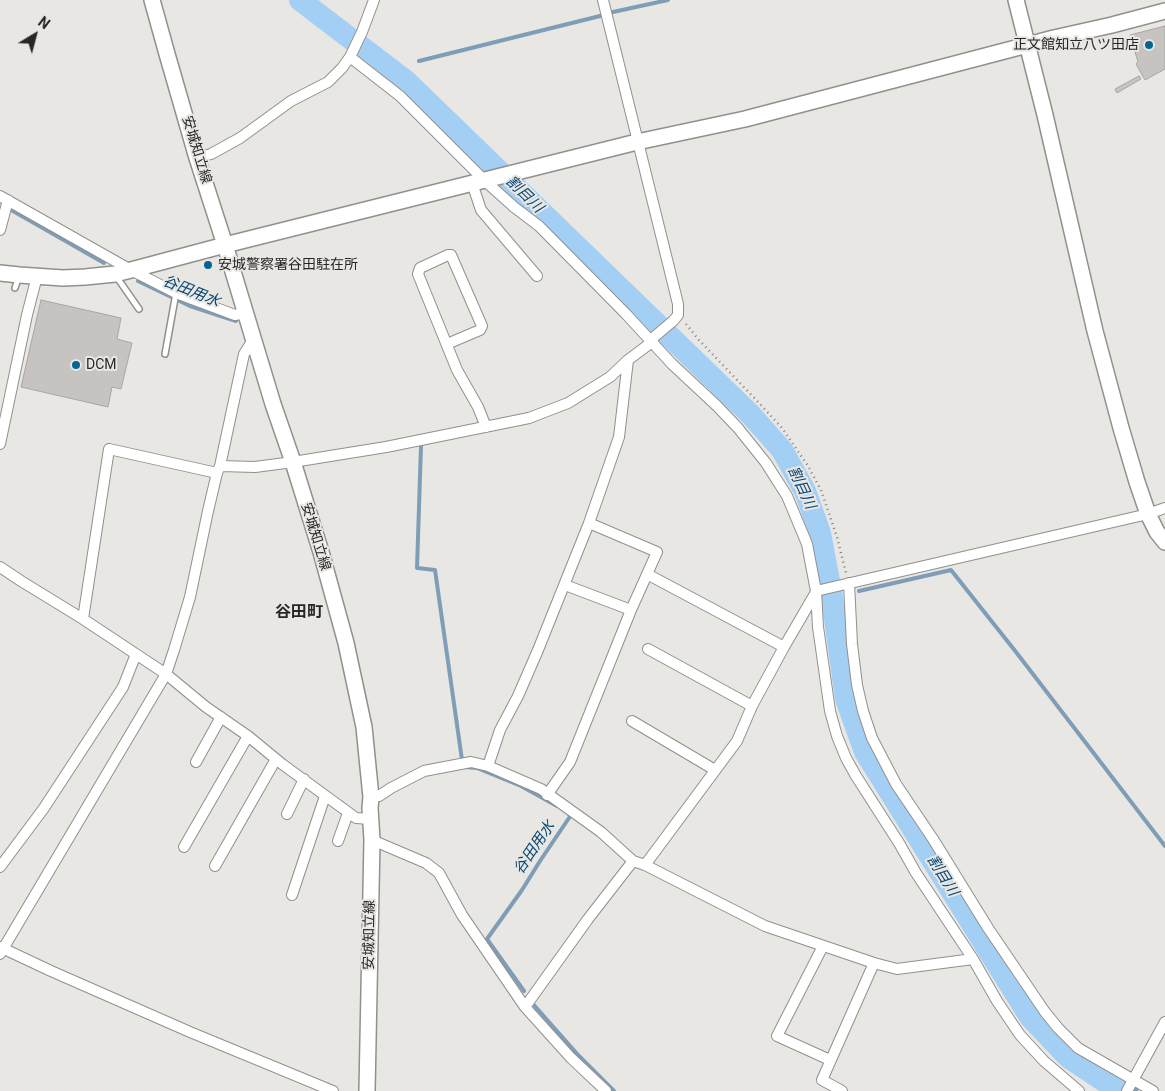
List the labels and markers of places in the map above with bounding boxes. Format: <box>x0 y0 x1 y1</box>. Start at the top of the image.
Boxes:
place label: 正文館知立八ツ田店 <box>1013 37 1139 53</box>
marker: 正文館知立八ツ田店 <box>1143 39 1155 51</box>
place label: 安城警察署谷田駐在所 <box>218 257 358 273</box>
marker: 安城警察署谷田駐在所 <box>202 259 214 271</box>
place label: DCM <box>86 357 117 373</box>
marker: DCM <box>70 359 82 371</box>

